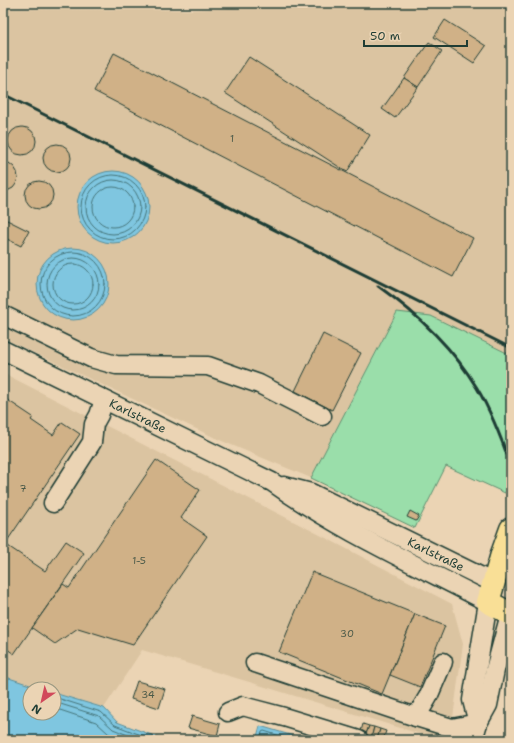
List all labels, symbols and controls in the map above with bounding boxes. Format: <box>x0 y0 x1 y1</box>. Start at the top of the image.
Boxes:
scale bar <box>364 22 467 48</box>
text: 50 m <box>370 28 400 44</box>
house number: 1 <box>230 132 234 145</box>
street label: Karlstraße <box>106 395 169 437</box>
house number: 7 <box>20 482 27 495</box>
street label: Karlstraße <box>405 534 467 575</box>
house number: 1-5 <box>132 554 146 567</box>
house number: 30 <box>340 627 354 640</box>
north arrow <box>22 681 62 721</box>
house number: 34 <box>141 688 155 701</box>
text: N <box>29 700 44 718</box>

